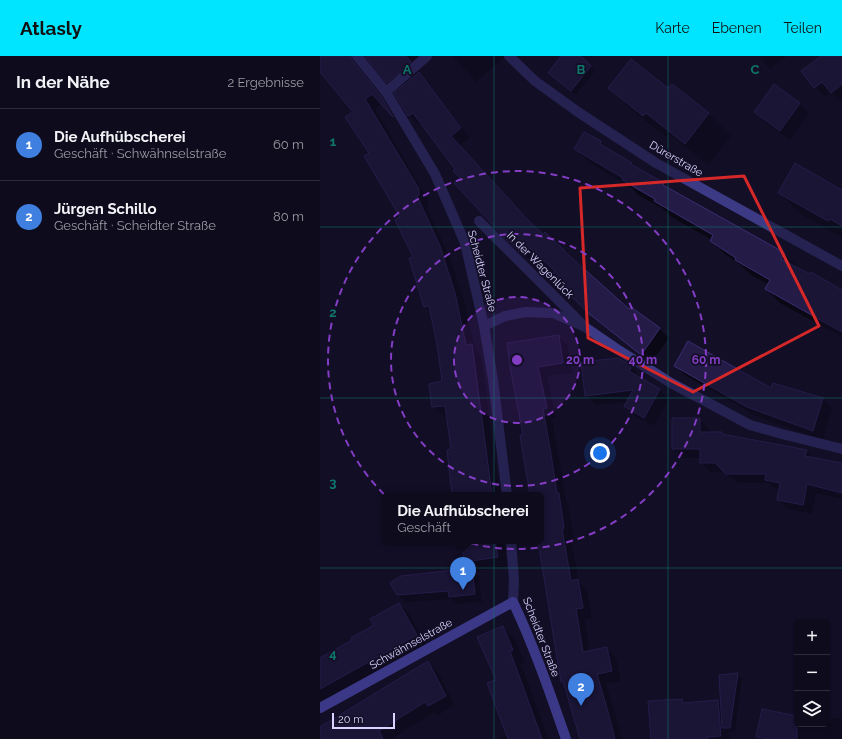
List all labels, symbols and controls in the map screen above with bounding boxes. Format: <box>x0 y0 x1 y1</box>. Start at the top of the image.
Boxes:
text: Atlasly <box>20 17 82 39</box>
text: Karte <box>655 20 690 36</box>
text: Ebenen <box>712 20 762 36</box>
text: Teilen <box>784 20 822 36</box>
text: A <box>403 62 412 77</box>
text: B <box>577 62 586 77</box>
text: C <box>751 62 760 77</box>
text: In der Nähe <box>16 72 110 92</box>
text: 2 Ergebnisse <box>227 75 304 90</box>
text: Die Aufhübscherei <box>54 128 186 146</box>
text: 1 <box>330 134 337 149</box>
text: 1 <box>26 137 32 152</box>
text: 60 m <box>273 137 304 152</box>
street label: Dürerstraße <box>647 138 706 180</box>
text: Geschäft · Schwähnselstraße <box>54 146 226 161</box>
text: Jürgen Schillo <box>54 200 157 218</box>
text: 2 <box>25 209 33 224</box>
text: 80 m <box>273 209 304 224</box>
text: Geschäft · Scheidter Straße <box>54 218 216 233</box>
street label: Scheidter Straße <box>465 229 499 314</box>
street label: In der Wagenlück <box>504 229 576 301</box>
text: 2 <box>329 305 337 320</box>
centre of rings <box>510 353 524 367</box>
text: 20 m <box>566 353 594 367</box>
text: 40 m <box>629 353 657 367</box>
text: 60 m <box>692 353 720 367</box>
your location <box>590 443 610 463</box>
text: 3 <box>329 475 337 490</box>
popup <box>382 492 544 544</box>
text: Die Aufhübscherei <box>397 502 529 520</box>
text: Geschäft <box>397 520 451 535</box>
pin: 1 <box>450 557 476 590</box>
street label: Scheidter Straße <box>520 596 562 679</box>
street label: Schwähnselstraße <box>367 616 455 672</box>
map controls <box>794 619 830 727</box>
button: + <box>794 619 830 655</box>
text: 4 <box>329 646 337 661</box>
button: − <box>794 655 830 691</box>
pin: 2 <box>568 673 594 706</box>
button: layers <box>794 691 830 727</box>
scale bar <box>332 711 395 730</box>
text: 20 m <box>338 713 363 726</box>

